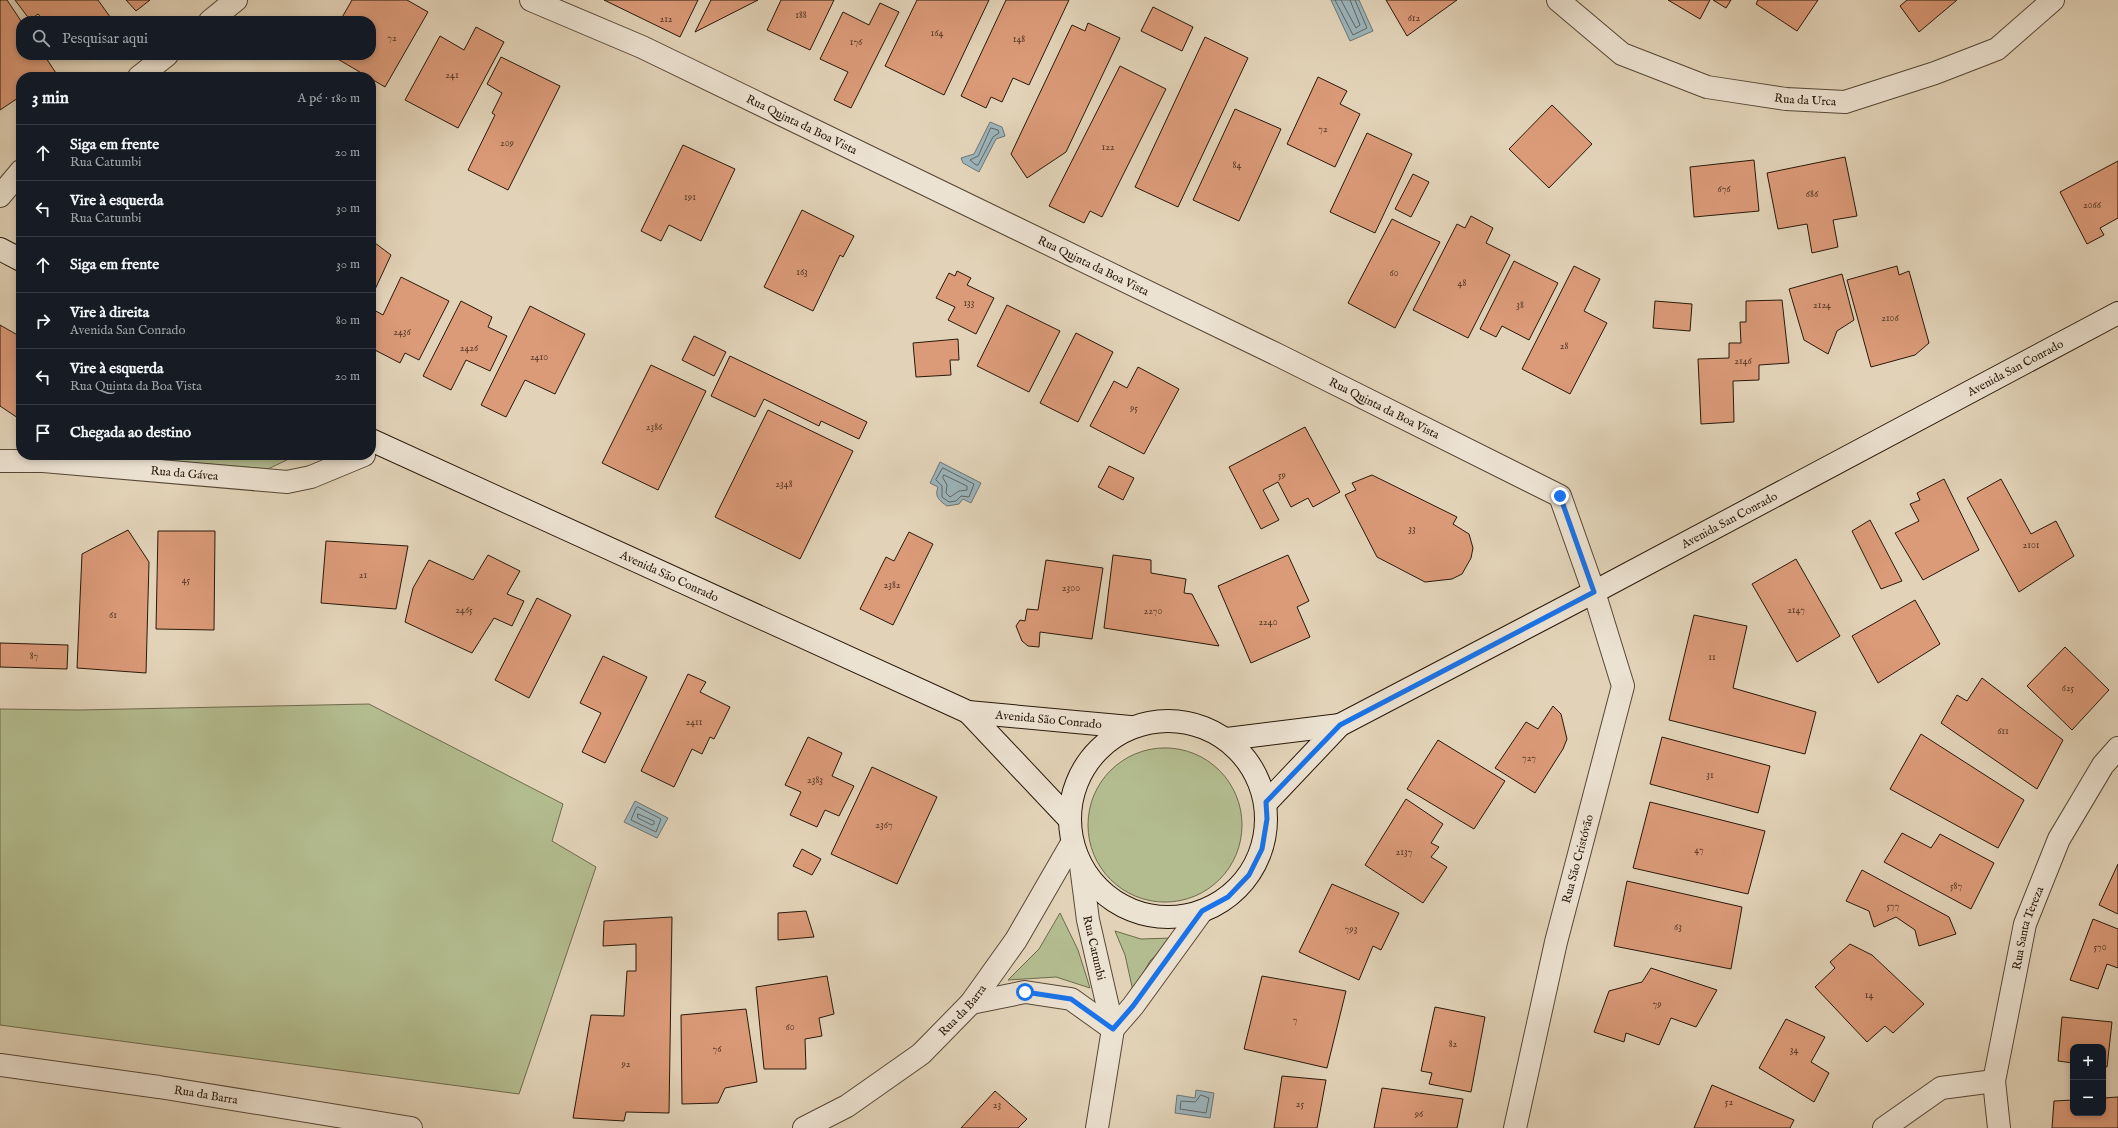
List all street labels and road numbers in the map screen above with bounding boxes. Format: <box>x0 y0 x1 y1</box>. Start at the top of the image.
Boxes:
street label: Rua da Urca <box>1773 90 1837 109</box>
street label: Rua Quinta da Boa Vista <box>744 91 861 158</box>
street label: Rua Quinta da Boa Vista <box>1035 232 1152 299</box>
street label: Avenida San Conrado <box>1964 336 2066 400</box>
street label: Rua Quinta da Boa Vista <box>1326 374 1443 442</box>
street label: Rua da Gávea <box>150 463 220 484</box>
street label: Avenida San Conrado <box>1678 488 1780 552</box>
street label: Avenida São Conrado <box>617 547 722 605</box>
street label: Avenida São Conrado <box>994 707 1103 732</box>
street label: Rua São Cristóvão <box>1559 812 1597 905</box>
street label: Rua Santa Tereza <box>2009 883 2047 971</box>
street label: Rua Catumbi <box>1080 914 1109 982</box>
street label: Rua da Barra <box>935 981 990 1039</box>
street label: Rua da Barra <box>173 1082 240 1107</box>

